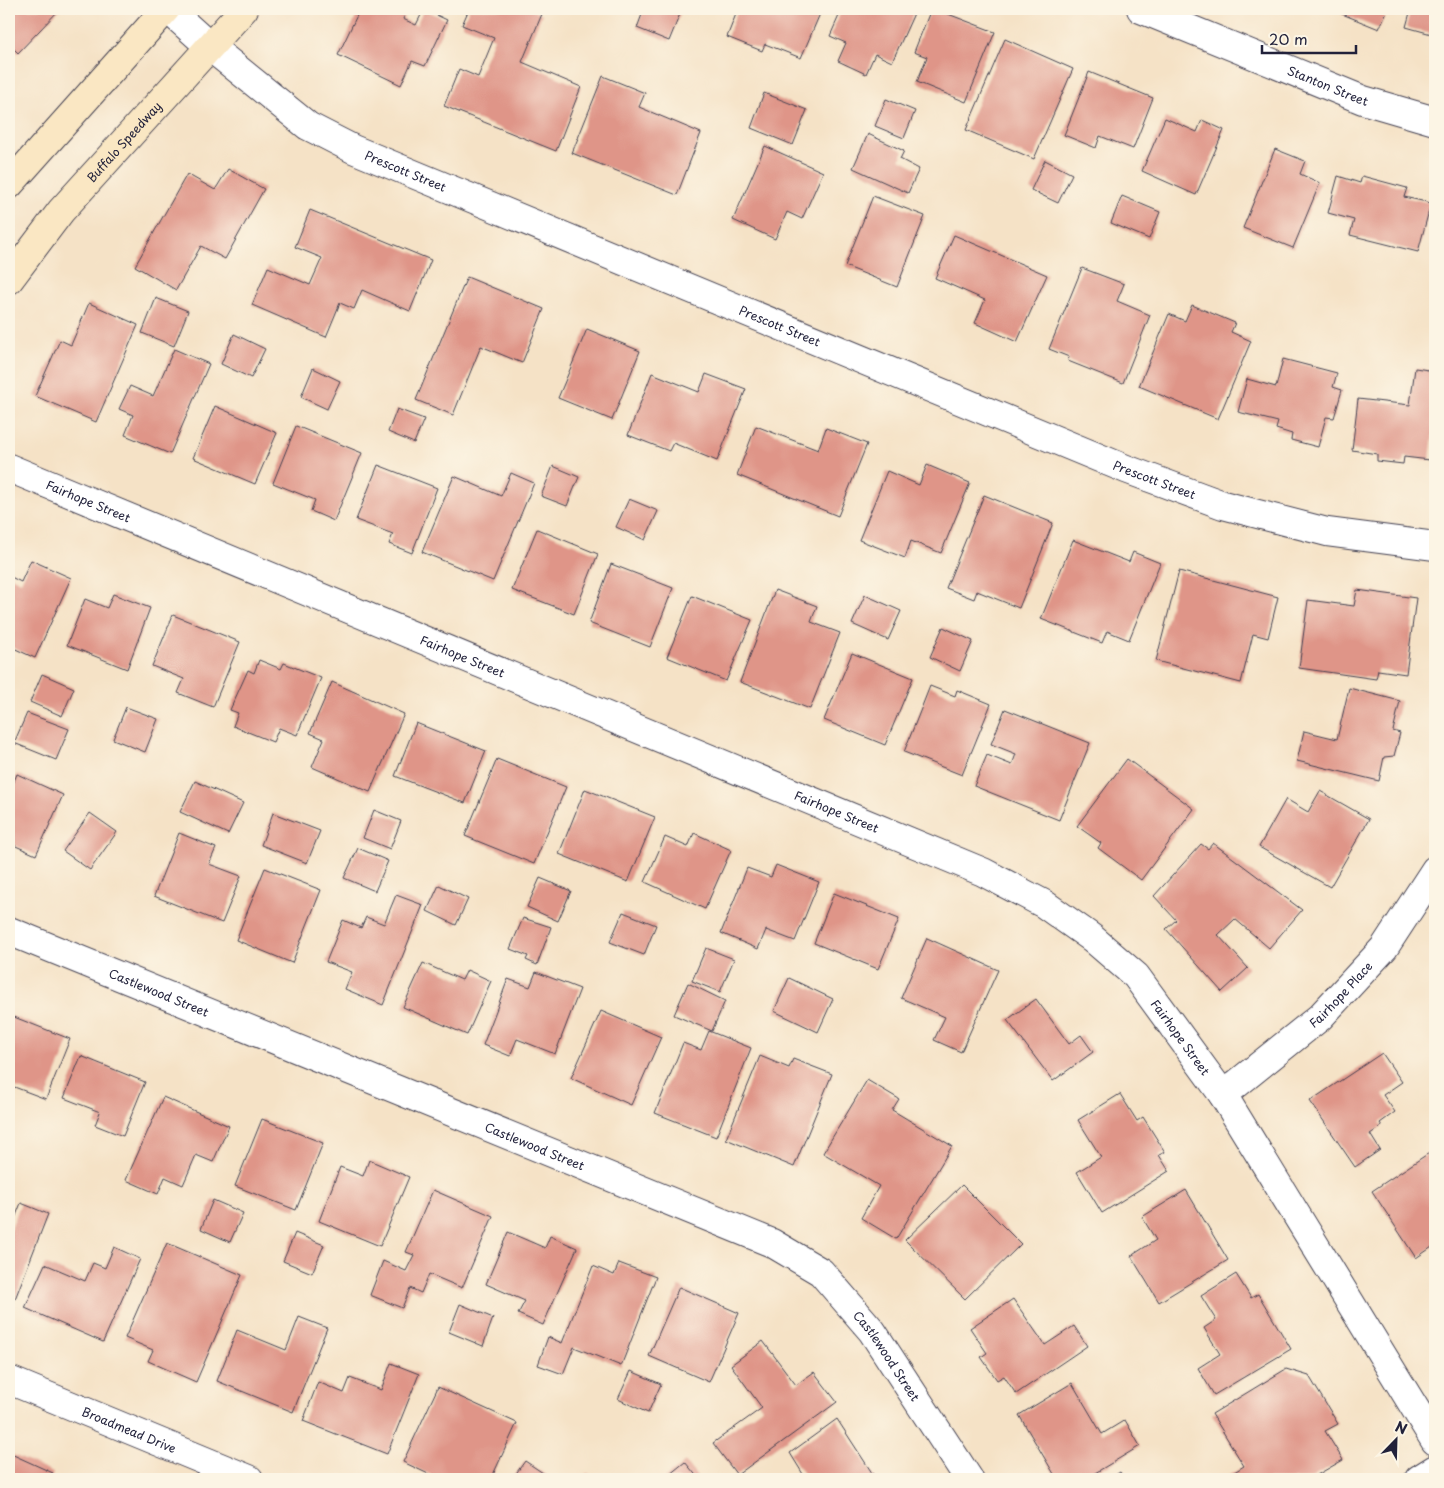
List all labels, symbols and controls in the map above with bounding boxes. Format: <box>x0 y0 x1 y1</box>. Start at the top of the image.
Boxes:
scale bar <box>1262 22 1355 54</box>
text: 20 m <box>1269 27 1308 50</box>
street label: Stanton Street <box>1285 61 1370 110</box>
street label: Buffalo Speedway <box>82 97 165 186</box>
street label: Prescott Street <box>362 146 449 196</box>
street label: Prescott Street <box>736 301 824 351</box>
street label: Prescott Street <box>1111 456 1198 503</box>
street label: Fairhope Street <box>43 475 134 527</box>
street label: Fairhope Street <box>418 631 508 682</box>
street label: Fairhope Street <box>792 786 882 837</box>
street label: Fairhope Place <box>1305 957 1376 1032</box>
street label: Castlewood Street <box>106 964 212 1021</box>
street label: Fairhope Street <box>1147 995 1215 1079</box>
street label: Castlewood Street <box>482 1118 587 1174</box>
street label: Castlewood Street <box>849 1307 924 1405</box>
street label: Broadmead Drive <box>79 1402 179 1457</box>
north arrow <box>1372 1416 1422 1466</box>
text: N <box>1392 1416 1410 1439</box>

